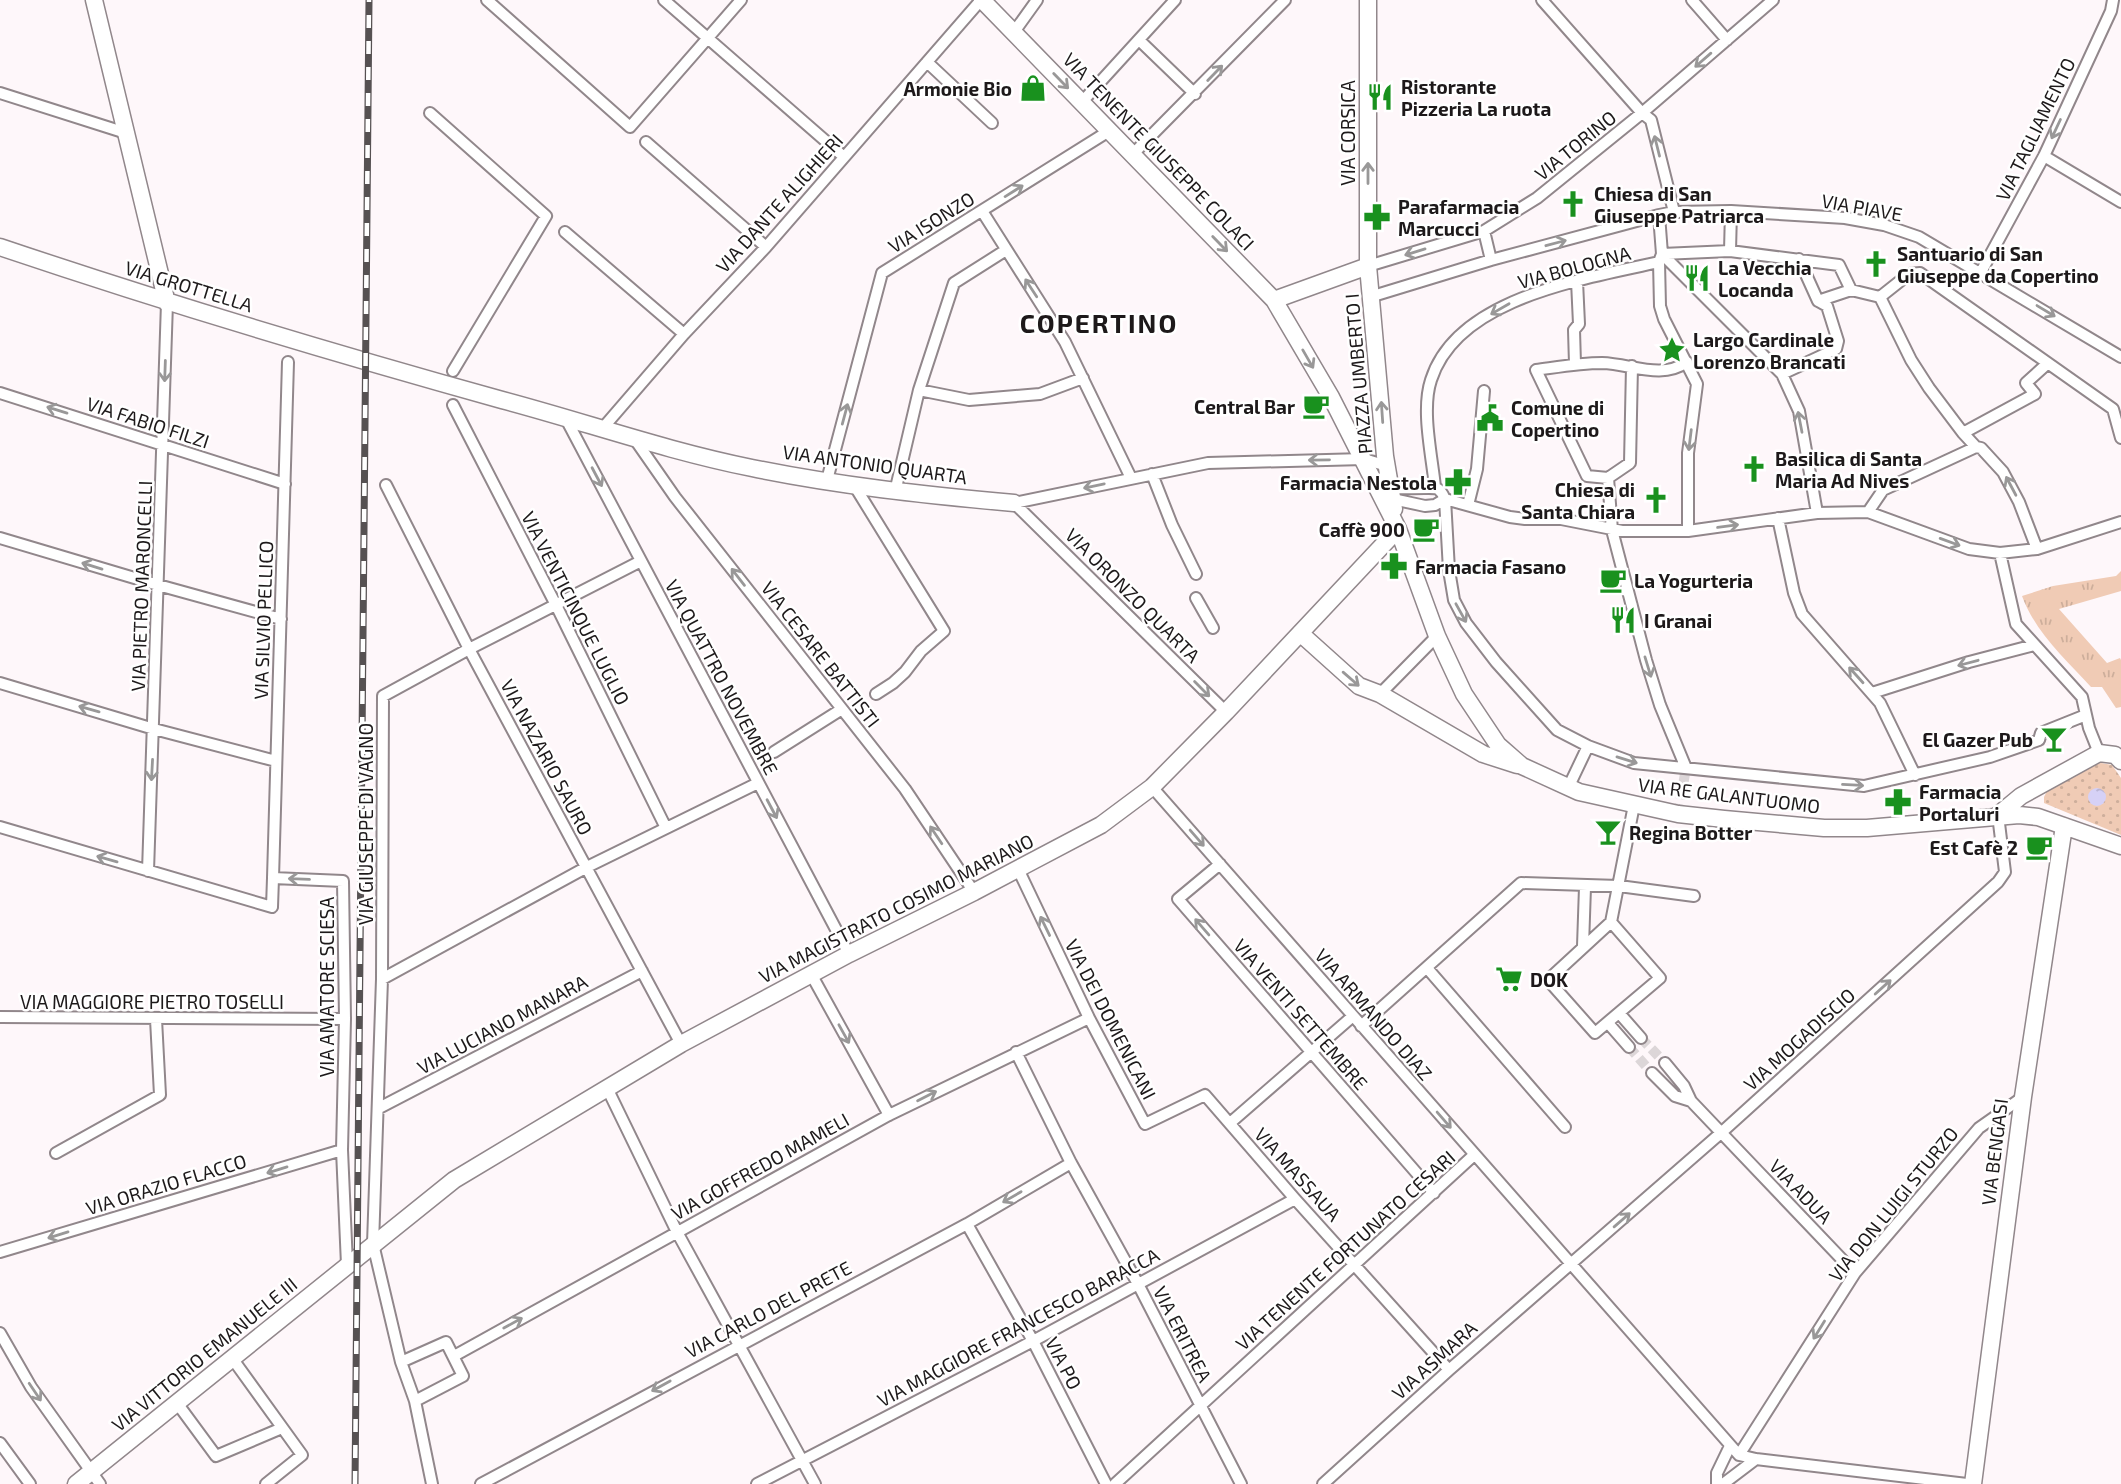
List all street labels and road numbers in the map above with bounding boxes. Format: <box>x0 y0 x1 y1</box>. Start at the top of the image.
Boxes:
street label: VIA TENENTE GIUSEPPE COLACI <box>1059 48 1259 254</box>
street label: VIA TAGLIAMENTO <box>1990 54 2080 204</box>
street label: VIA CORSICA <box>1336 80 1359 186</box>
street label: VIA TORINO <box>1530 105 1620 185</box>
street label: VIA DANTE ALIGHIERI <box>711 129 847 277</box>
street label: VIA ISONZO <box>884 186 978 258</box>
street label: VIA PIAVE <box>1820 189 1904 225</box>
street label: VIA BOLOGNA <box>1515 241 1633 293</box>
street label: VIA GROTTELLA <box>122 256 256 316</box>
street label: PIAZZA UMBERTO I <box>1340 293 1376 455</box>
street label: VIA FABIO FILZI <box>84 391 212 453</box>
street label: VIA ANTONIO QUARTA <box>781 440 969 488</box>
street label: VIA PIETRO MARONCELLI <box>126 480 156 692</box>
street label: VIA VENTICINQUE LUGLIO <box>517 507 635 709</box>
street label: VIA ORONZO QUARTA <box>1061 523 1205 667</box>
street label: VIA SILVIO PELLICO <box>249 540 277 700</box>
street label: VIA QUATTRO NOVEMBRE <box>661 575 783 779</box>
street label: VIA CESARE BATTISTI <box>757 576 885 732</box>
street label: VIA NAZARIO SAURO <box>496 675 598 839</box>
street label: VIA GIUSEPPE DI VAGNO <box>354 723 377 925</box>
street label: VIA RE GALANTUOMO <box>1637 772 1821 818</box>
street label: VIA MAGISTRATO COSIMO MARIANO <box>755 829 1037 987</box>
street label: VIA AMATORE SCIESA <box>315 897 338 1077</box>
street label: VIA VENTI SETTEMBRE <box>1229 934 1373 1094</box>
street label: VIA DEI DOMENICANI <box>1061 935 1161 1103</box>
street label: VIA ARMANDO DIAZ <box>1311 943 1437 1085</box>
street label: VIA LUCIANO MANARA <box>413 969 591 1079</box>
street label: VIA MOGADISCIO <box>1739 983 1859 1095</box>
street label: VIA MAGGIORE PIETRO TOSELLI <box>20 990 284 1013</box>
street label: VIA BENGASI <box>1976 1097 2012 1207</box>
street label: VIA GOFFREDO MAMELI <box>667 1108 853 1224</box>
street label: VIA MASSAUA <box>1250 1122 1346 1226</box>
street label: VIA DON LUIGI STURZO <box>1823 1122 1963 1286</box>
street label: VIA TENENTE FORTUNATO CESARI <box>1231 1145 1459 1355</box>
street label: VIA ORAZIO FLACCO <box>83 1149 249 1219</box>
street label: VIA ADUA <box>1765 1154 1837 1228</box>
street label: VIA MAGGIORE FRANCESCO BARACCA <box>873 1243 1163 1411</box>
street label: VIA CARLO DEL PRETE <box>681 1255 855 1363</box>
street label: VIA VITTORIO EMANUELE III <box>107 1272 301 1436</box>
street label: VIA ERITREA <box>1149 1282 1217 1386</box>
street label: VIA ASMARA <box>1387 1316 1481 1404</box>
street label: VIA PO <box>1041 1333 1087 1393</box>

